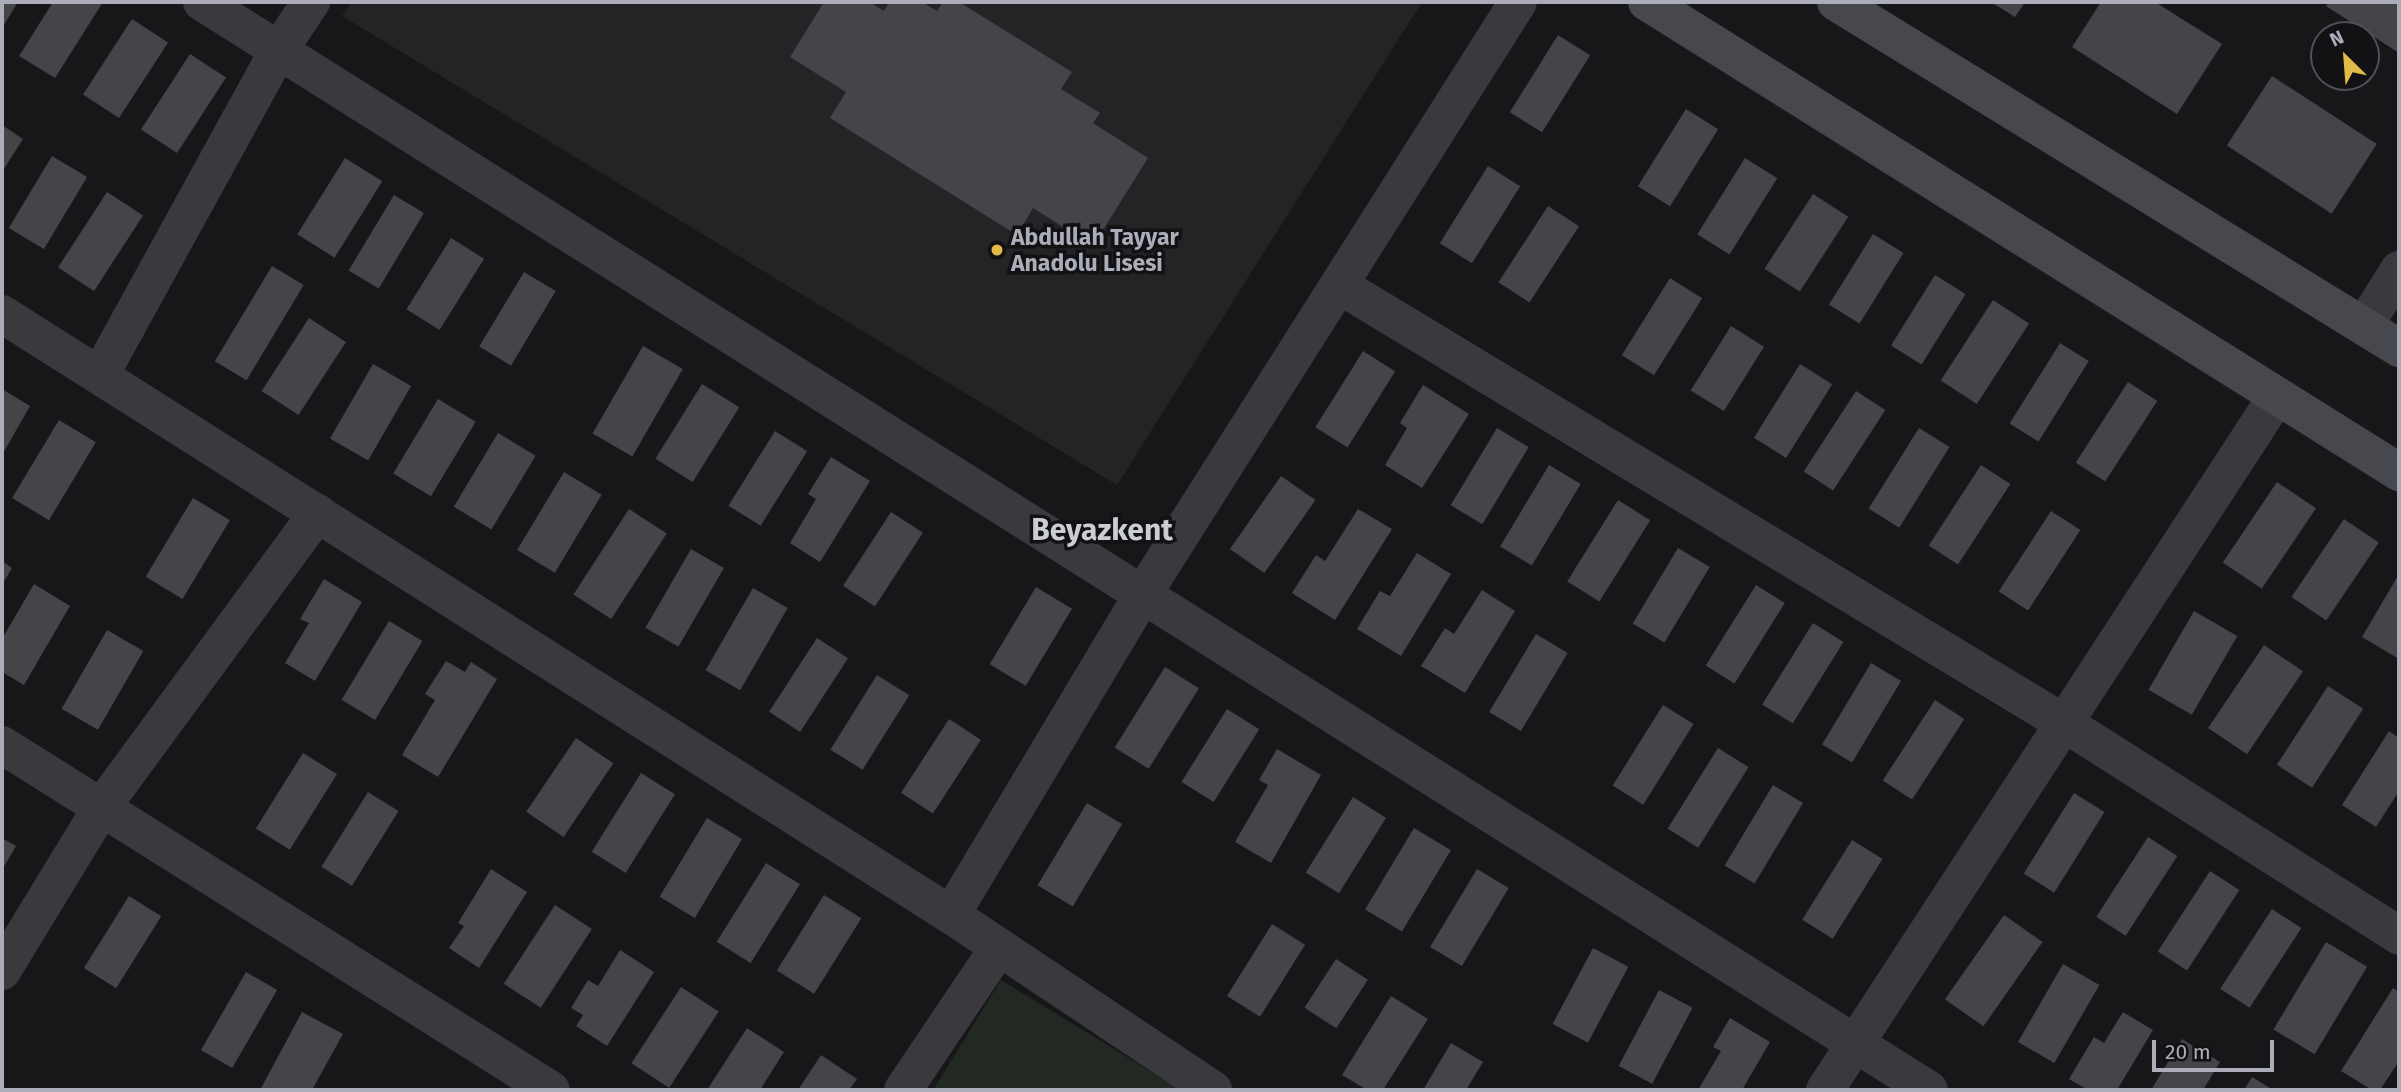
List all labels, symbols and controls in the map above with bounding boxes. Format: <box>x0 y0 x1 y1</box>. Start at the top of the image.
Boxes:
north arrow <box>2310 21 2380 91</box>
text: N <box>2326 25 2347 51</box>
place label: Abdullah Tayyar Anadolu Lisesi <box>1011 223 1179 277</box>
marker: Abdullah Tayyar Anadolu Lisesi <box>989 242 1005 258</box>
district label: Beyazkent <box>1031 512 1173 548</box>
scale bar <box>2156 1026 2278 1070</box>
text: 20 m <box>2165 1039 2211 1065</box>

